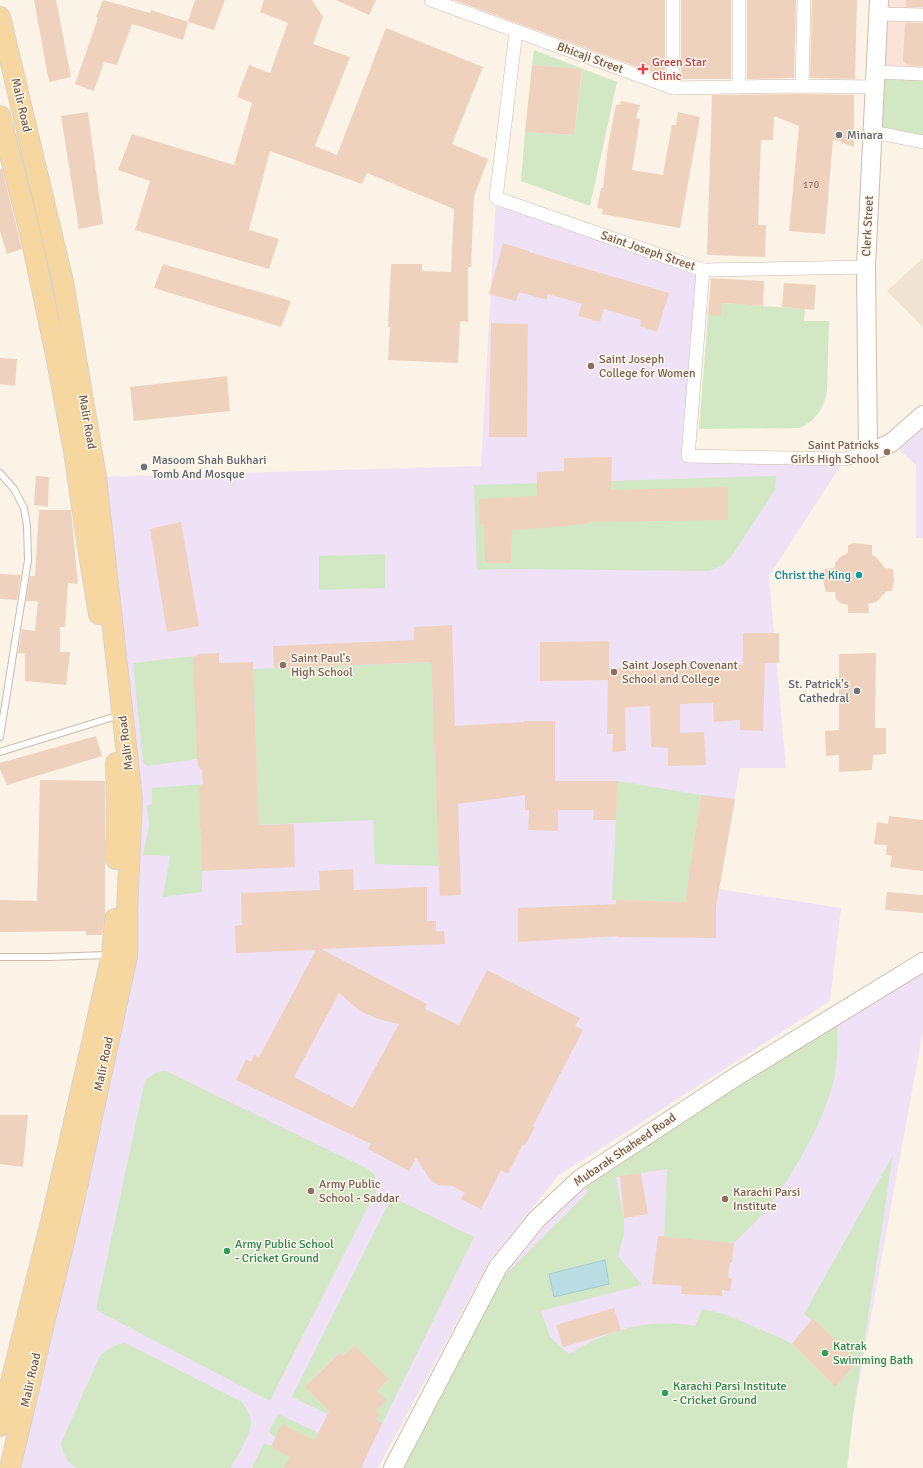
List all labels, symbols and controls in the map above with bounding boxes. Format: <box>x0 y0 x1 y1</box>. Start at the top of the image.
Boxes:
street label: Bhicaji Street <box>555 39 625 77</box>
place label: Green Star Clinic <box>652 55 707 84</box>
marker: Green Star Clinic <box>637 63 649 75</box>
street label: Malir Road <box>7 76 35 134</box>
place label: Minara <box>847 128 883 143</box>
marker: Minara <box>834 130 844 140</box>
house number: 170 <box>803 179 819 191</box>
street label: Clerk Street <box>859 195 877 257</box>
street label: Saint Joseph Street <box>599 228 697 274</box>
place label: Saint Joseph College for Women <box>599 352 695 381</box>
marker: Saint Joseph College for Women <box>586 361 596 371</box>
street label: Malir Road <box>75 394 99 450</box>
place label: Saint Patricks Girls High School <box>790 438 879 467</box>
marker: Saint Patricks Girls High School <box>882 447 892 457</box>
place label: Masoom Shah Bukhari Tomb And Mosque <box>152 453 267 482</box>
marker: Masoom Shah Bukhari Tomb And Mosque <box>139 462 149 472</box>
place label: Christ the King <box>775 568 851 583</box>
marker: Christ the King <box>854 570 864 580</box>
place label: Saint Paul's High School <box>291 651 353 680</box>
place label: Saint Joseph Covenant School and College <box>622 658 738 687</box>
marker: Saint Paul's High School <box>278 660 288 670</box>
marker: Saint Joseph Covenant School and College <box>609 667 619 677</box>
place label: St. Patrick's Cathedral <box>788 677 849 706</box>
marker: St. Patrick's Cathedral <box>852 686 862 696</box>
street label: Malir Road <box>115 715 137 771</box>
street label: Malir Road <box>91 1035 117 1093</box>
street label: Mubarak Shaheed Road <box>571 1110 679 1190</box>
place label: Army Public School - Saddar <box>319 1177 400 1206</box>
place label: Karachi Parsi Institute <box>733 1185 800 1214</box>
marker: Army Public School - Saddar <box>306 1186 316 1196</box>
marker: Karachi Parsi Institute <box>720 1194 730 1204</box>
place label: Army Public School - Cricket Ground <box>235 1237 334 1266</box>
marker: Army Public School - Cricket Ground <box>222 1246 232 1256</box>
place label: Katrak Swimming Bath <box>833 1339 913 1368</box>
marker: Katrak Swimming Bath <box>820 1348 830 1358</box>
street label: Malir Road <box>17 1351 45 1409</box>
place label: Karachi Parsi Institute - Cricket Ground <box>673 1379 787 1408</box>
marker: Karachi Parsi Institute - Cricket Ground <box>660 1388 670 1398</box>

